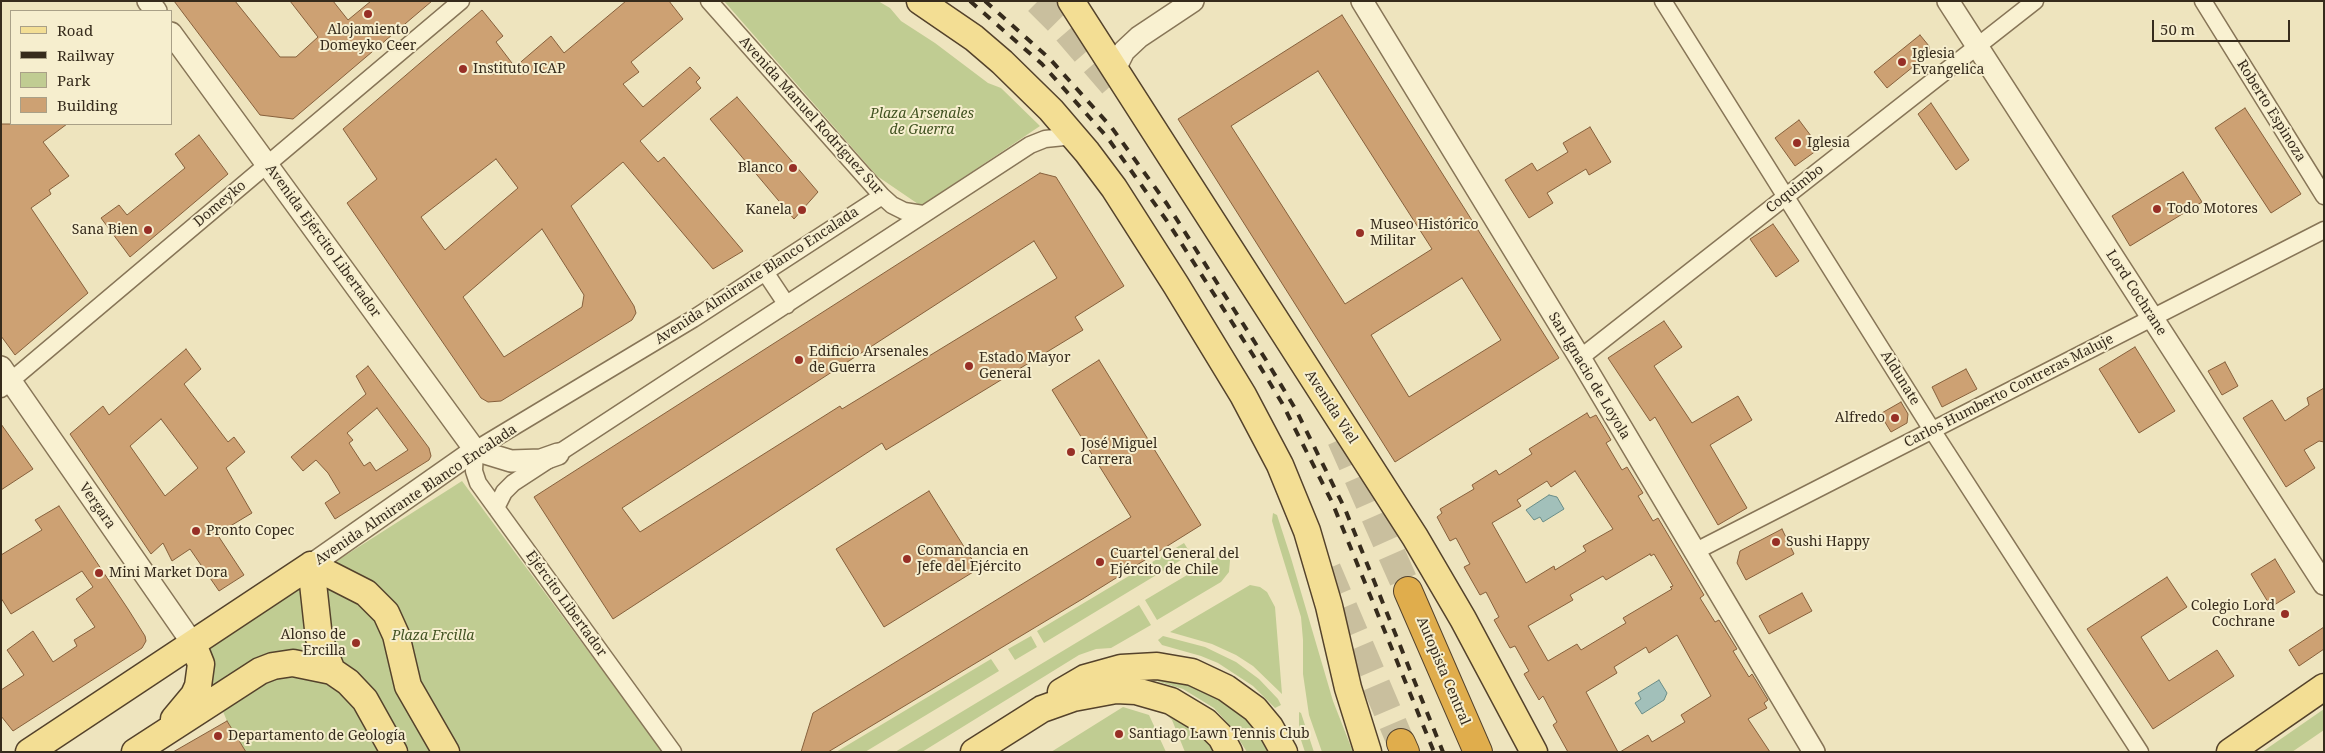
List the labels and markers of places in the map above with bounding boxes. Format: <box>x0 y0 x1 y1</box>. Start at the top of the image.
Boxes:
marker: Alojamiento Domeyko Ceer <box>362 8 374 20</box>
place label: Alojamiento Domeyko Ceer <box>320 22 416 54</box>
place label: Iglesia Evangelica <box>1912 46 1984 78</box>
marker: Iglesia Evangelica <box>1896 56 1908 68</box>
place label: Instituto ICAP <box>473 61 565 77</box>
marker: Instituto ICAP <box>457 63 469 75</box>
place label: Iglesia <box>1807 135 1850 151</box>
marker: Iglesia <box>1791 137 1803 149</box>
place label: Blanco <box>738 160 783 176</box>
marker: Blanco <box>787 162 799 174</box>
place label: Todo Motores <box>2167 201 2258 217</box>
place label: Kanela <box>746 202 792 218</box>
marker: Todo Motores <box>2151 203 2163 215</box>
marker: Kanela <box>796 204 808 216</box>
place label: Museo Histórico Militar <box>1370 217 1478 250</box>
place label: Sana Bien <box>72 222 138 238</box>
marker: Sana Bien <box>142 224 154 236</box>
marker: Museo Histórico Militar <box>1354 227 1366 239</box>
place label: Edificio Arsenales de Guerra <box>809 344 928 377</box>
place label: Estado Mayor General <box>979 350 1070 382</box>
marker: Edificio Arsenales de Guerra <box>793 354 805 366</box>
marker: Estado Mayor General <box>963 360 975 372</box>
place label: Alfredo <box>1835 410 1885 426</box>
marker: Alfredo <box>1889 412 1901 424</box>
place label: José Miguel Carrera <box>1081 436 1157 468</box>
marker: José Miguel Carrera <box>1065 446 1077 458</box>
place label: Pronto Copec <box>206 523 294 539</box>
marker: Pronto Copec <box>190 525 202 537</box>
place label: Sushi Happy <box>1786 534 1870 550</box>
marker: Sushi Happy <box>1770 536 1782 548</box>
place label: Comandancia en Jefe del Ejército <box>917 543 1029 576</box>
place label: Cuartel General del Ejército de Chile <box>1110 546 1239 578</box>
marker: Comandancia en Jefe del Ejército <box>901 553 913 565</box>
marker: Cuartel General del Ejército de Chile <box>1094 556 1106 568</box>
place label: Mini Market Dora <box>109 565 228 581</box>
marker: Mini Market Dora <box>93 567 105 579</box>
place label: Colegio Lord Cochrane <box>2191 598 2275 630</box>
marker: Colegio Lord Cochrane <box>2279 608 2291 620</box>
place label: Alonso de Ercilla <box>281 627 346 660</box>
marker: Alonso de Ercilla <box>350 637 362 649</box>
place label: Santiago Lawn Tennis Club <box>1129 726 1310 742</box>
place label: Departamento de Geología <box>228 728 406 744</box>
marker: Santiago Lawn Tennis Club <box>1113 728 1125 740</box>
marker: Departamento de Geología <box>212 730 224 742</box>

